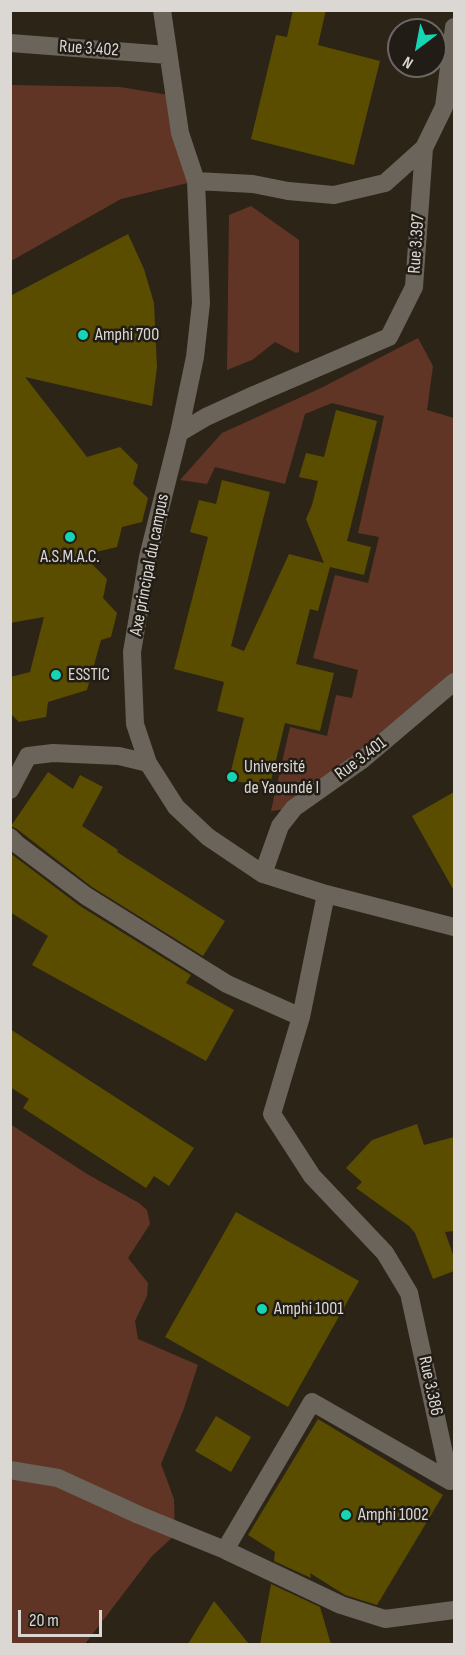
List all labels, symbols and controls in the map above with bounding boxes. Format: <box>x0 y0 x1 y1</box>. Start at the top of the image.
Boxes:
north arrow <box>387 18 447 78</box>
street label: Rue 3.402 <box>58 36 120 62</box>
text: N <box>400 52 417 72</box>
street label: Rue 3.397 <box>404 214 430 274</box>
place label: Amphi 700 <box>95 324 159 346</box>
marker: Amphi 700 <box>76 328 90 342</box>
street label: Axe principal du campus <box>126 492 174 638</box>
marker: A.S.M.A.C. <box>63 530 77 544</box>
place label: A.S.M.A.C. <box>40 546 100 568</box>
place label: ESSTIC <box>68 664 110 686</box>
marker: ESSTIC <box>49 668 63 682</box>
street label: Rue 3.401 <box>331 733 391 785</box>
place label: Université de Yaoundé I <box>244 756 319 798</box>
marker: Université de Yaoundé I <box>225 770 239 784</box>
place label: Amphi 1001 <box>274 1298 344 1320</box>
marker: Amphi 1001 <box>255 1302 269 1316</box>
street label: Rue 3.386 <box>413 1354 447 1418</box>
place label: Amphi 1002 <box>358 1504 429 1526</box>
marker: Amphi 1002 <box>339 1508 353 1522</box>
scale bar <box>21 1598 105 1636</box>
text: 20 m <box>29 1610 59 1631</box>

